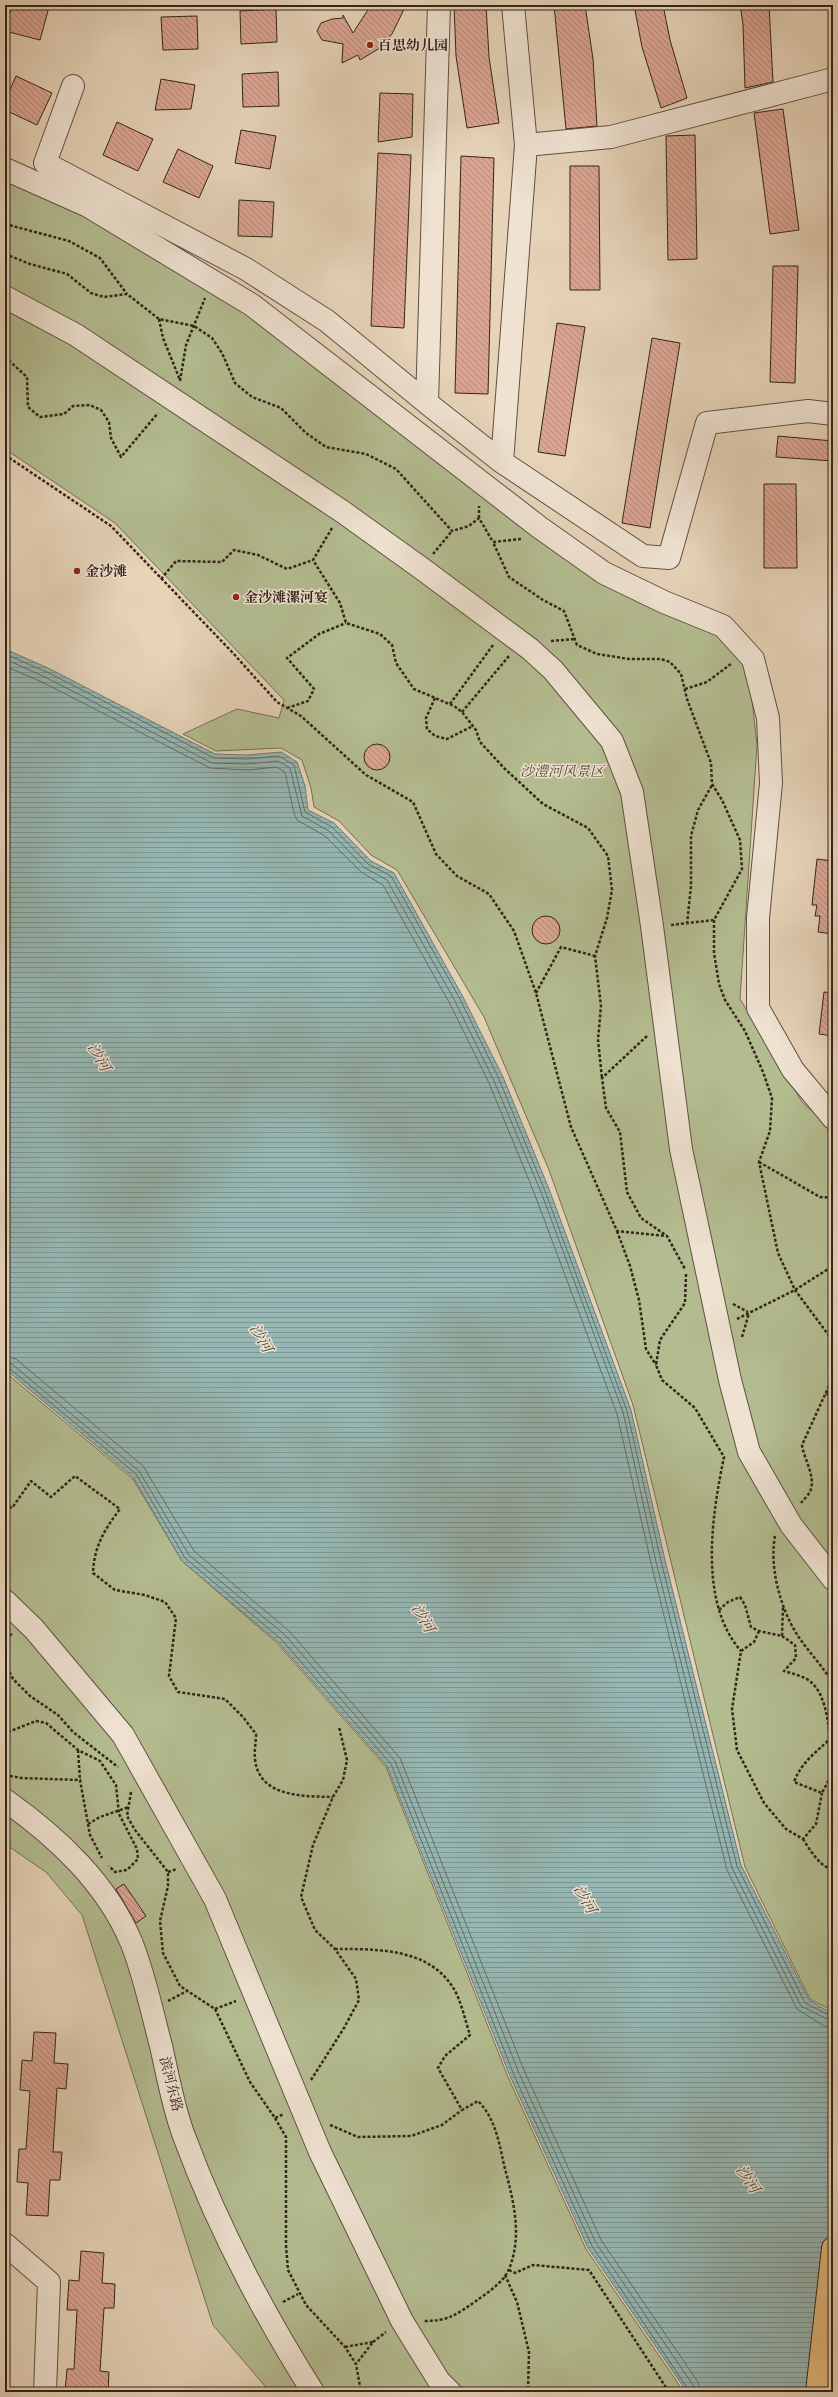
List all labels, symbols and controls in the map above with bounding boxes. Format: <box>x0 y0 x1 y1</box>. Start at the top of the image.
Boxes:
place label: 百思幼儿园 <box>378 36 448 55</box>
marker: 百思幼儿园 <box>365 40 375 50</box>
place label: 金沙滩 <box>85 562 127 581</box>
marker: 金沙滩 <box>72 566 82 576</box>
place label: 金沙滩漯河宴 <box>244 588 328 607</box>
marker: 金沙滩漯河宴 <box>231 592 241 602</box>
park label: 沙澧河风景区 <box>520 762 606 781</box>
water label: 沙河 <box>83 1039 117 1078</box>
water label: 沙河 <box>245 1320 279 1359</box>
water label: 沙河 <box>407 1600 441 1639</box>
water label: 沙河 <box>569 1881 603 1920</box>
street label: 滨河东路 <box>155 2055 187 2113</box>
water label: 沙河 <box>731 2161 766 2200</box>

